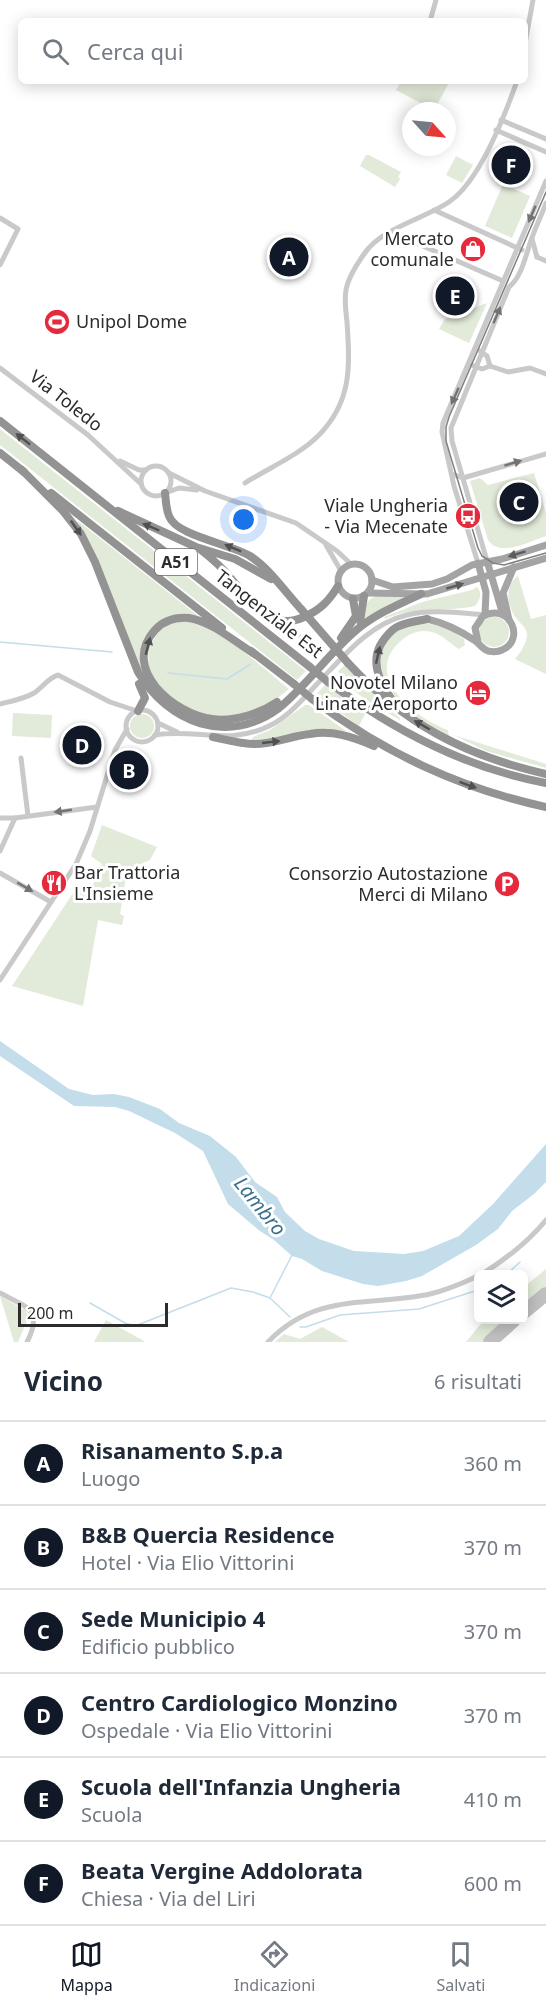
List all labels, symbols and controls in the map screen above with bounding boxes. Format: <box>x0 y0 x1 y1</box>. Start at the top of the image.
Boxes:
search box <box>18 18 528 84</box>
icon: search <box>39 35 72 68</box>
text: Cerca qui <box>87 36 183 66</box>
north arrow <box>402 102 456 156</box>
pin: F <box>492 142 530 188</box>
one-way arrow <box>527 206 536 223</box>
place label: Mercato comunale <box>370 226 454 271</box>
pin: A <box>270 234 308 280</box>
shop icon: Mercato comunale <box>458 234 488 264</box>
pin: E <box>436 274 474 318</box>
one-way arrow <box>493 306 502 324</box>
sports icon: Unipol Dome <box>42 307 72 337</box>
place label: Unipol Dome <box>76 309 187 333</box>
street label: Via Toledo <box>25 364 108 436</box>
one-way arrow <box>451 387 460 404</box>
one-way arrow <box>15 433 31 446</box>
one-way arrow <box>504 458 522 467</box>
pin: C <box>500 480 538 524</box>
place label: Viale Ungheria - Via Mecenate <box>324 493 448 538</box>
bus stop icon: Viale Ungheria - Via Mecenate <box>453 501 483 531</box>
your location <box>229 505 258 534</box>
one-way arrow <box>70 520 82 536</box>
one-way arrow <box>142 522 160 532</box>
one-way arrow <box>223 543 241 553</box>
road number: A51 <box>155 549 197 575</box>
one-way arrow <box>508 550 526 559</box>
street label: Tangenziale Est <box>211 564 329 663</box>
one-way arrow <box>446 581 464 590</box>
one-way arrow <box>144 637 153 655</box>
one-way arrow <box>374 646 383 665</box>
place label: Novotel Milano Linate Aeroporto <box>315 670 458 715</box>
hotel icon: Novotel Milano Linate Aeroporto <box>463 678 493 708</box>
one-way arrow <box>414 720 430 731</box>
pin: D <box>62 722 101 768</box>
one-way arrow <box>261 737 280 747</box>
pin: B <box>110 748 148 792</box>
one-way arrow <box>459 781 477 791</box>
one-way arrow <box>53 807 72 816</box>
place label: Bar Trattoria L'Insieme <box>74 860 180 905</box>
place label: Consorzio Autostazione Merci di Milano <box>288 861 488 906</box>
restaurant icon: Bar Trattoria L'Insieme <box>39 868 69 898</box>
parking icon: Consorzio Autostazione Merci di Milano <box>492 869 522 899</box>
one-way arrow <box>17 882 33 893</box>
water label: Lambro <box>228 1170 293 1241</box>
map controls <box>474 1270 528 1324</box>
button: layers <box>474 1270 528 1324</box>
scale bar <box>18 1300 168 1328</box>
text: 200 m <box>27 1302 74 1324</box>
text: Vicino <box>24 1363 103 1399</box>
text: 6 risultati <box>434 1368 522 1395</box>
text: Risanamento S.p.a <box>81 1435 283 1465</box>
text: A <box>37 1450 50 1477</box>
text: 360 m <box>464 1450 522 1477</box>
text: Luogo <box>81 1465 140 1492</box>
text: B&B Quercia Residence <box>81 1519 335 1549</box>
text: B <box>37 1534 50 1561</box>
text: 370 m <box>464 1534 522 1561</box>
text: Hotel · Via Elio Vittorini <box>81 1549 294 1576</box>
text: Sede Municipio 4 <box>81 1603 265 1633</box>
text: C <box>37 1618 50 1645</box>
text: 370 m <box>464 1618 522 1645</box>
text: Edificio pubblico <box>81 1633 235 1660</box>
text: Centro Cardiologico Monzino <box>81 1687 398 1717</box>
text: D <box>36 1702 51 1729</box>
text: 370 m <box>464 1702 522 1729</box>
text: Ospedale · Via Elio Vittorini <box>81 1717 332 1744</box>
text: Scuola dell'Infanzia Ungheria <box>81 1771 401 1801</box>
text: E <box>38 1786 49 1813</box>
text: 410 m <box>464 1786 522 1813</box>
text: Scuola <box>81 1801 142 1828</box>
text: Beata Vergine Addolorata <box>81 1855 363 1885</box>
text: F <box>38 1870 49 1897</box>
text: 600 m <box>464 1870 522 1897</box>
text: Chiesa · Via del Liri <box>81 1885 256 1912</box>
tab: Mappa <box>61 1938 113 1996</box>
tab: Indicazioni <box>234 1938 315 1996</box>
tab: Salvati <box>436 1938 485 1996</box>

